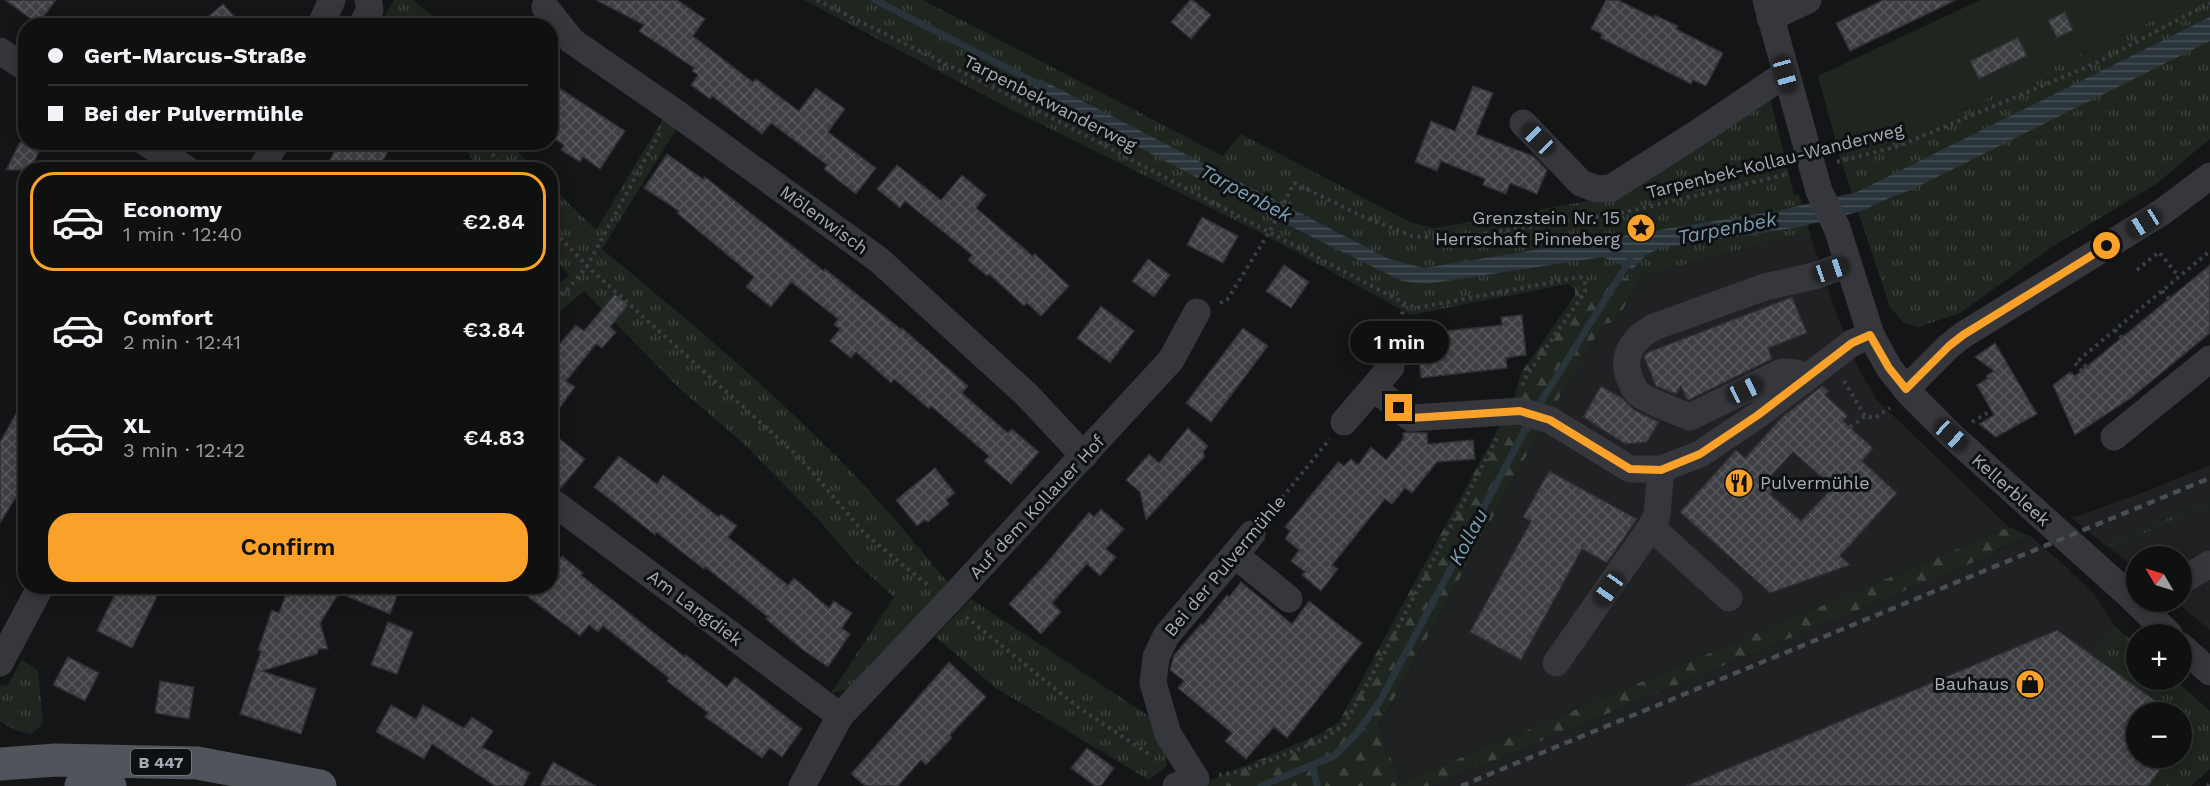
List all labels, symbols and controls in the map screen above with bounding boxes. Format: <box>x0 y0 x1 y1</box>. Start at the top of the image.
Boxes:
text: Gert-Marcus-Straße <box>84 43 306 68</box>
street label: Tarpenbekwanderweg <box>960 50 1141 156</box>
car <box>1771 54 1799 94</box>
text: Bei der Pulvermühle <box>84 101 304 126</box>
street label: Tarpenbek-Kollau-Wanderweg <box>1644 118 1906 203</box>
car <box>1519 120 1557 158</box>
water label: Tarpenbek <box>1196 159 1297 228</box>
street label: Mölenwisch <box>776 181 872 258</box>
icon: car <box>51 195 105 249</box>
text: Economy <box>123 197 222 222</box>
water label: Tarpenbek <box>1675 206 1780 249</box>
car <box>2124 206 2164 240</box>
place label: Grenzstein Nr. 15 Herrschaft Pinneberg <box>1435 207 1620 249</box>
text: €2.84 <box>463 209 525 234</box>
place icon: Grenzstein Nr. 15 Herrschaft Pinneberg <box>1625 212 1657 244</box>
text: 1 min · 12:40 <box>123 222 242 246</box>
route start <box>2093 232 2120 259</box>
car <box>1811 256 1851 284</box>
icon: car <box>51 303 105 357</box>
text: Comfort <box>123 305 213 330</box>
text: €3.84 <box>463 317 525 342</box>
callout: 1 min <box>1350 321 1448 363</box>
text: 2 min · 12:41 <box>123 330 241 354</box>
text: 1 min <box>1374 330 1425 354</box>
car <box>1725 374 1765 406</box>
route end <box>1385 394 1412 421</box>
icon: car <box>51 411 105 465</box>
text: XL <box>123 413 151 438</box>
car <box>1932 416 1970 454</box>
text: €4.83 <box>463 425 525 450</box>
street label: Auf dem Kollauer Hof <box>965 430 1109 583</box>
text: 3 min · 12:42 <box>123 438 245 462</box>
street label: Kellerbleek <box>1968 449 2055 530</box>
restaurant icon: Pulvermühle <box>1723 467 1755 499</box>
place label: Pulvermühle <box>1760 472 1870 493</box>
street label: Bei der Pulvermühle <box>1160 491 1290 640</box>
water label: Kollau <box>1443 505 1493 569</box>
button: Confirm <box>48 513 528 582</box>
north arrow <box>2126 546 2192 612</box>
map controls <box>2126 546 2192 768</box>
street label: Am Langdiek <box>644 565 747 650</box>
car <box>1591 569 1627 609</box>
button: + <box>2126 624 2192 690</box>
shop icon: Bauhaus <box>2014 668 2046 700</box>
place label: Bauhaus <box>1934 673 2009 694</box>
button: − <box>2126 702 2192 768</box>
road number: B 447 <box>131 749 191 775</box>

